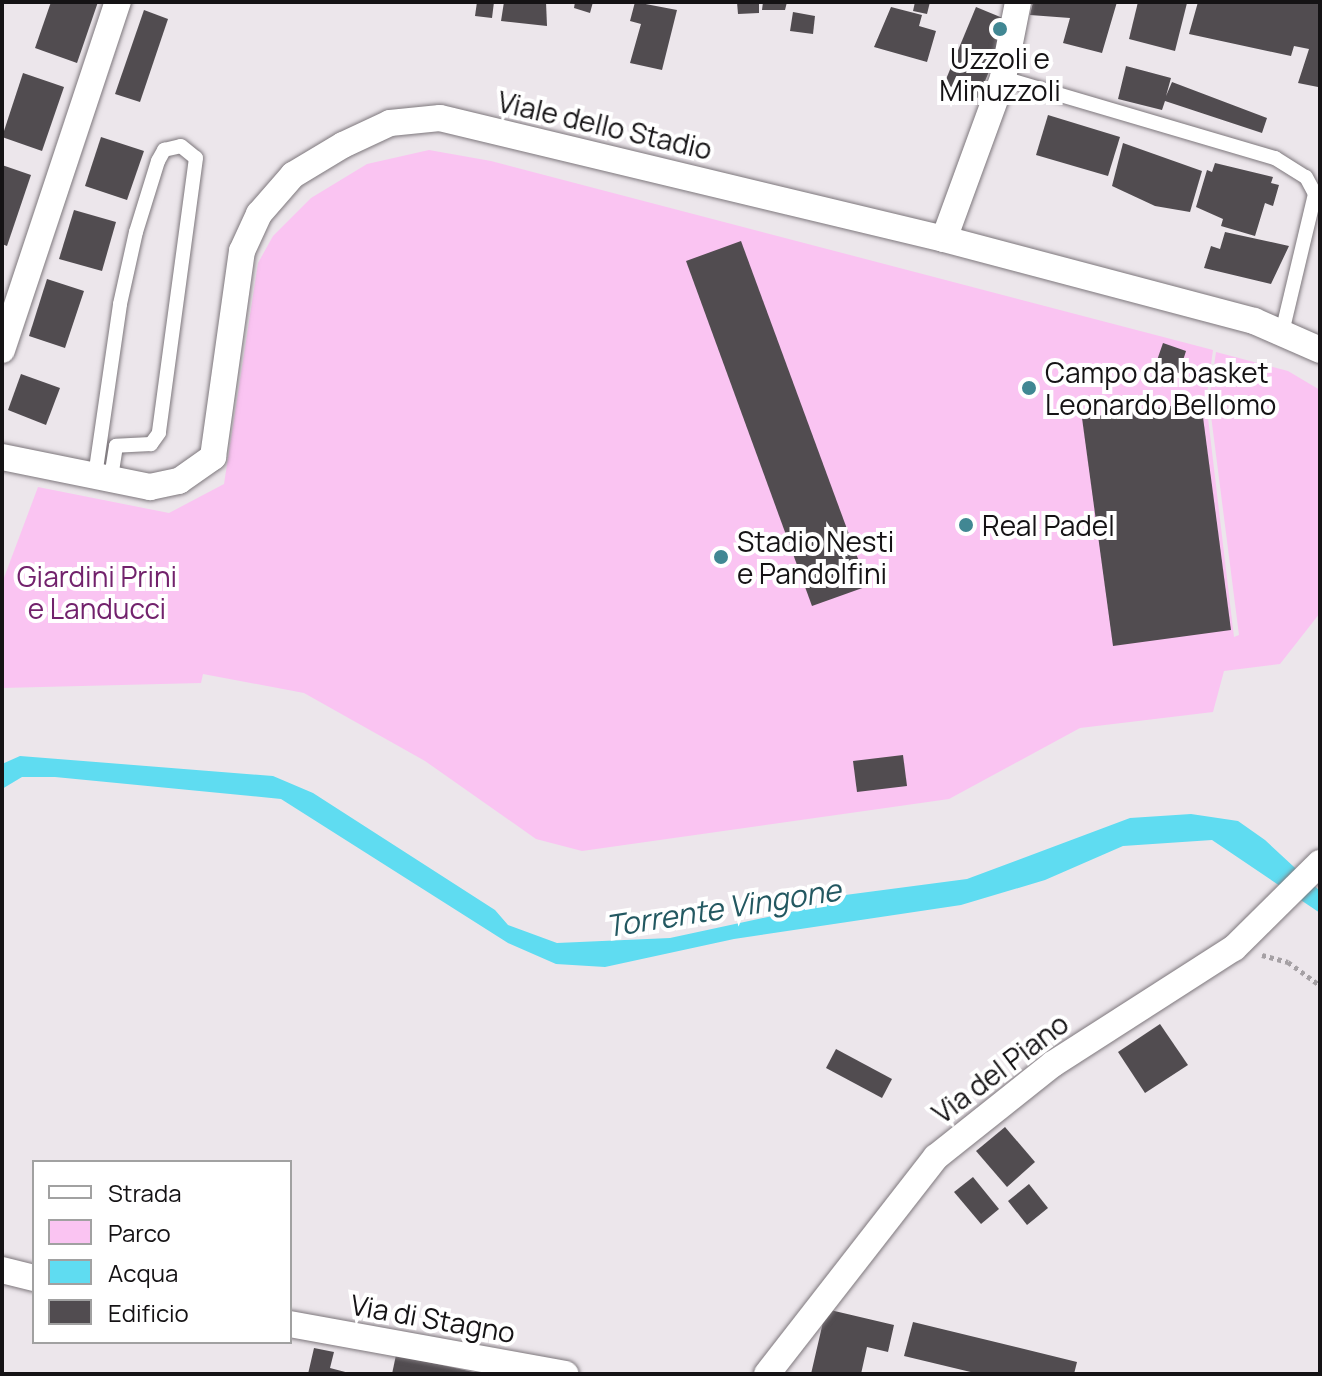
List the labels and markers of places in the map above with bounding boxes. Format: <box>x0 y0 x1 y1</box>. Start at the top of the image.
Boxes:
marker: Uzzoli e Minuzzoli <box>991 20 1009 38</box>
place label: Uzzoli e Minuzzoli <box>939 41 1061 107</box>
place label: Campo da basket Leonardo Bellomo <box>1045 355 1276 421</box>
marker: Campo da basket Leonardo Bellomo <box>1020 379 1038 397</box>
place label: Real Padel <box>982 508 1115 542</box>
marker: Real Padel <box>957 516 975 534</box>
place label: Stadio Nesti e Pandolfini <box>737 524 894 590</box>
marker: Stadio Nesti e Pandolfini <box>712 548 730 566</box>

